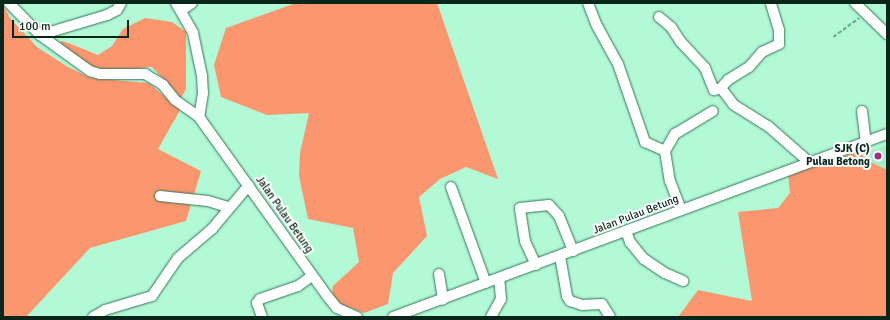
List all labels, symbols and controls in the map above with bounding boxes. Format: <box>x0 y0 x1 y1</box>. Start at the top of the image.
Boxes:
scale bar <box>14 12 131 38</box>
text: 100 m <box>19 19 51 34</box>
place label: SJK (C) Pulau Betong <box>806 143 870 169</box>
marker: SJK (C) Pulau Betong <box>873 151 883 161</box>
street label: Jalan Pulau Betung <box>253 174 315 256</box>
street label: Jalan Pulau Betung <box>591 193 681 237</box>

